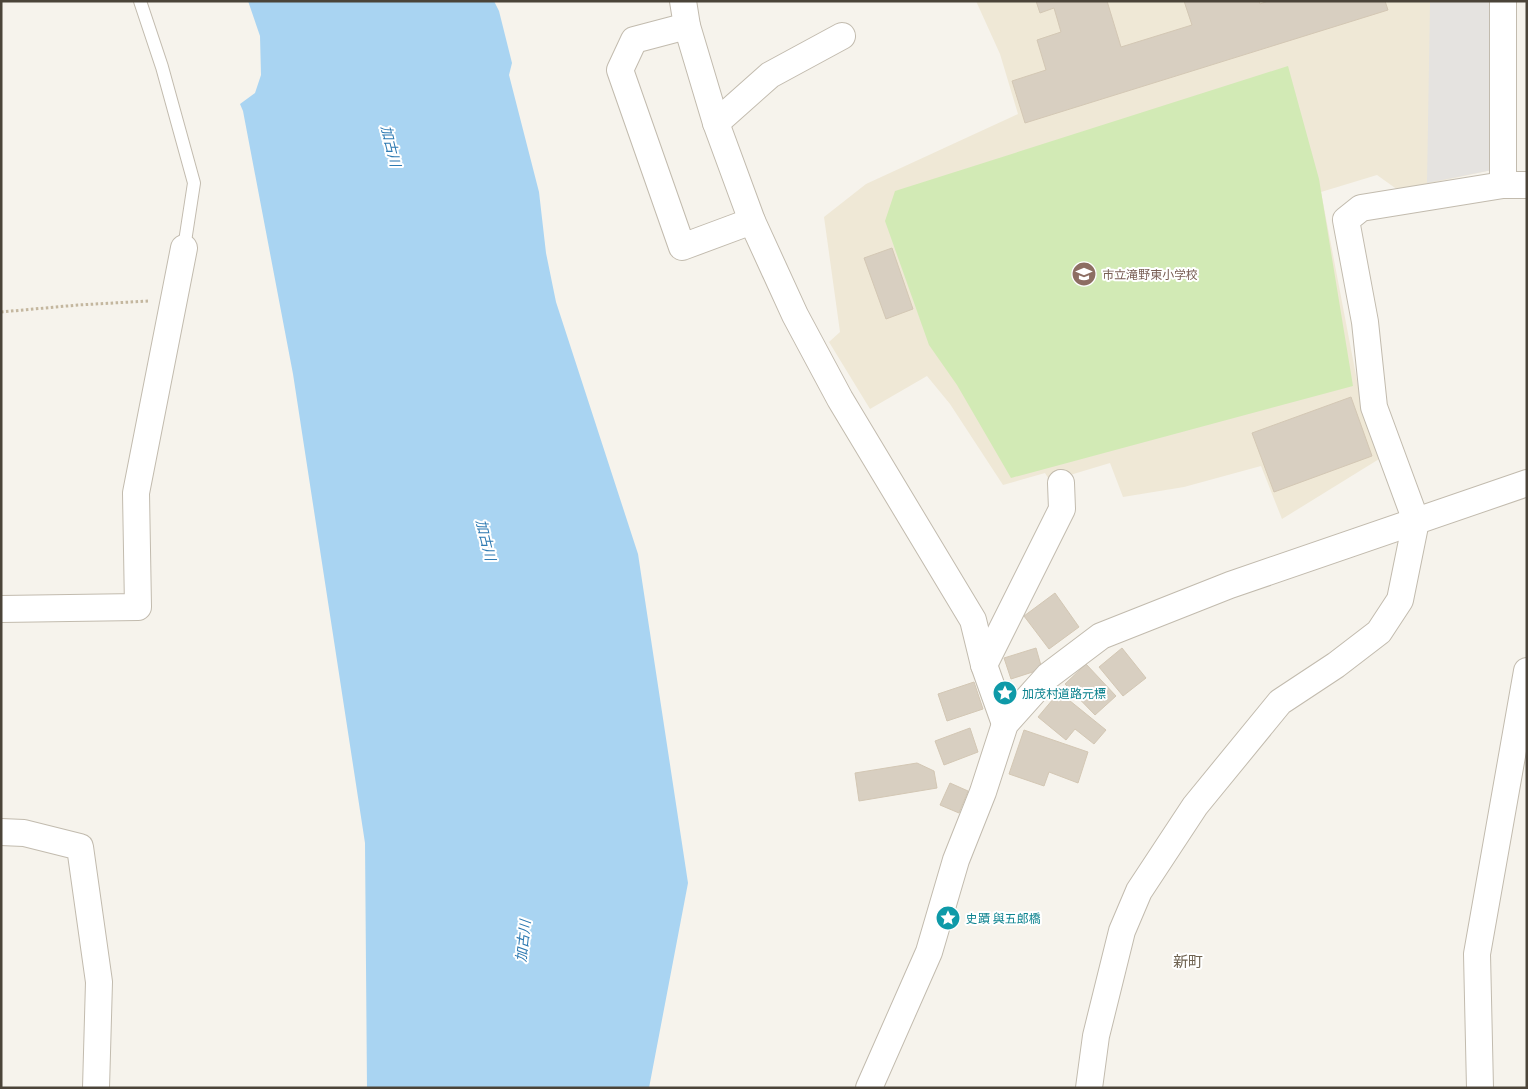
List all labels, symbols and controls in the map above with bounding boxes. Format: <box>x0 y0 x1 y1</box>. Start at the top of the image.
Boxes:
water label: 加古川 <box>377 123 405 170</box>
school or university icon: 市立滝野東小学校 <box>1071 261 1097 287</box>
place label: 市立滝野東小学校 <box>1102 267 1198 282</box>
water label: 加古川 <box>472 517 500 564</box>
place icon: 加茂村道路元標 <box>992 680 1018 706</box>
place label: 加茂村道路元標 <box>1022 686 1106 701</box>
place icon: 史蹟 與五郎橋 <box>935 905 961 931</box>
place label: 史蹟 與五郎橋 <box>966 911 1041 926</box>
water label: 加古川 <box>512 917 534 963</box>
district label: 新町 <box>1173 952 1203 971</box>

